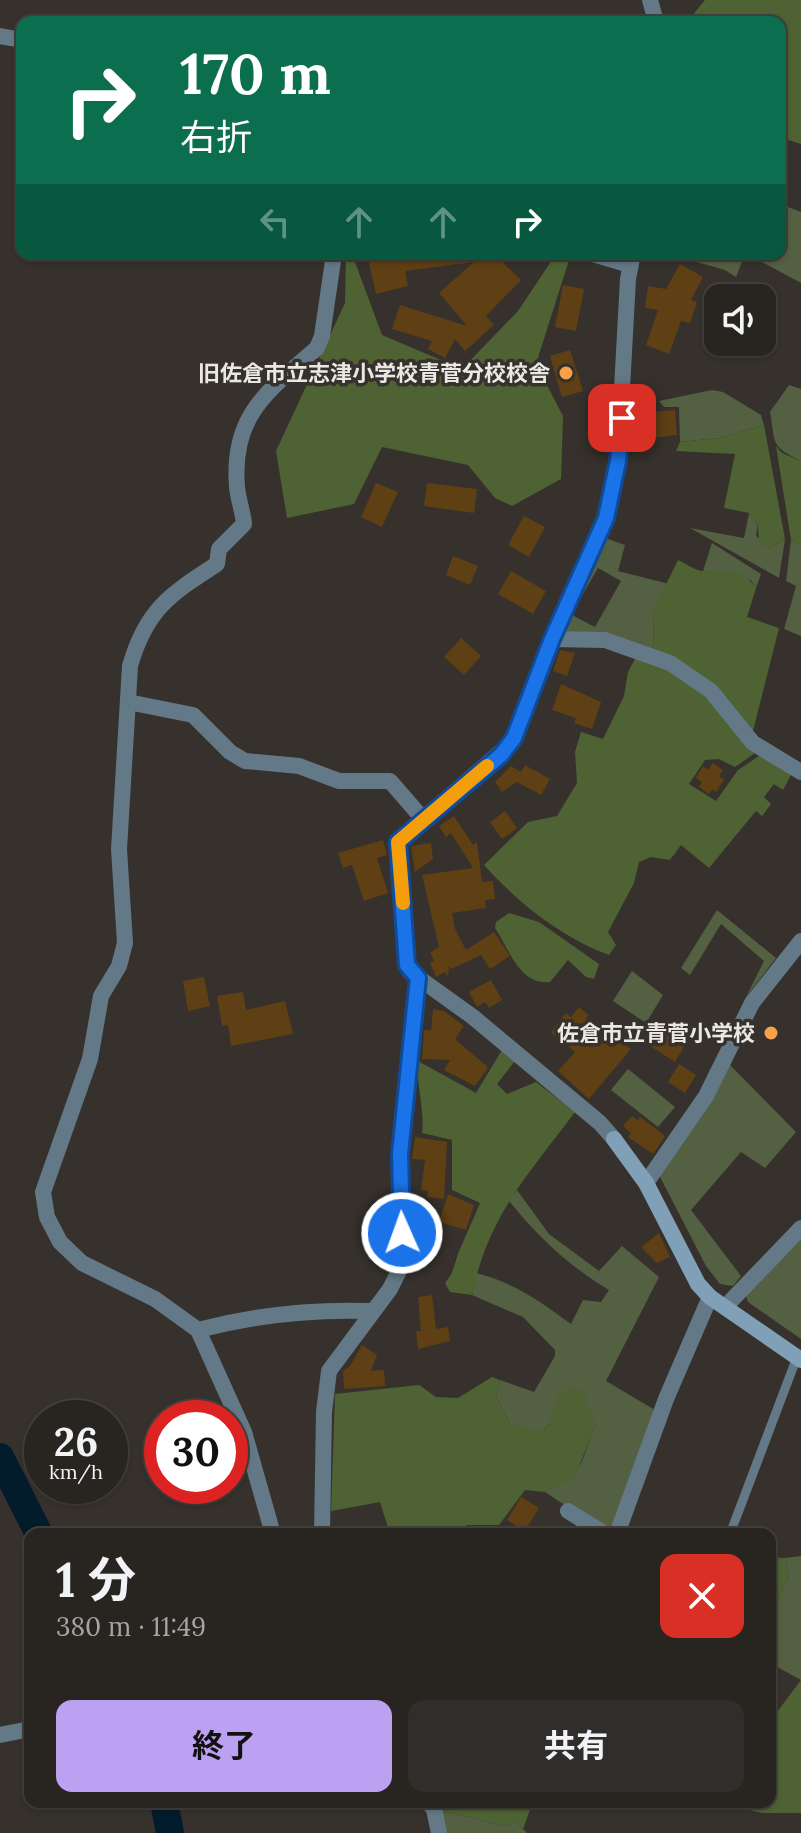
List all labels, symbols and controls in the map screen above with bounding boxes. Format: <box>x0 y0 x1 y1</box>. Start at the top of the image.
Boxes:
text: 170 m <box>180 38 331 109</box>
icon: right <box>48 48 152 152</box>
text: 右折 <box>180 114 252 160</box>
icon: left <box>253 200 297 244</box>
icon: ahead <box>337 200 381 244</box>
icon: ahead <box>421 200 465 244</box>
icon: right <box>505 200 549 244</box>
map controls <box>704 284 776 356</box>
button: sound <box>704 284 776 356</box>
place label: 旧佐倉市立志津小学校青菅分校校舎 <box>198 359 550 387</box>
marker: 旧佐倉市立志津小学校青菅分校校舎 <box>557 364 575 382</box>
pin <box>588 384 656 452</box>
icon: arrive <box>600 396 644 440</box>
place label: 佐倉市立青菅小学校 <box>557 1019 755 1047</box>
marker: 佐倉市立青菅小学校 <box>762 1024 780 1042</box>
position arrow <box>360 1191 444 1275</box>
speed limit sign: 30 <box>144 1400 248 1504</box>
text: 26 <box>54 1416 98 1467</box>
text: km/h <box>49 1459 103 1484</box>
text: 1 分 <box>56 1549 136 1610</box>
button: close <box>660 1554 744 1638</box>
text: 380 m · 11:49 <box>56 1610 206 1643</box>
button: 終了 <box>56 1700 392 1792</box>
button: 共有 <box>408 1700 744 1792</box>

